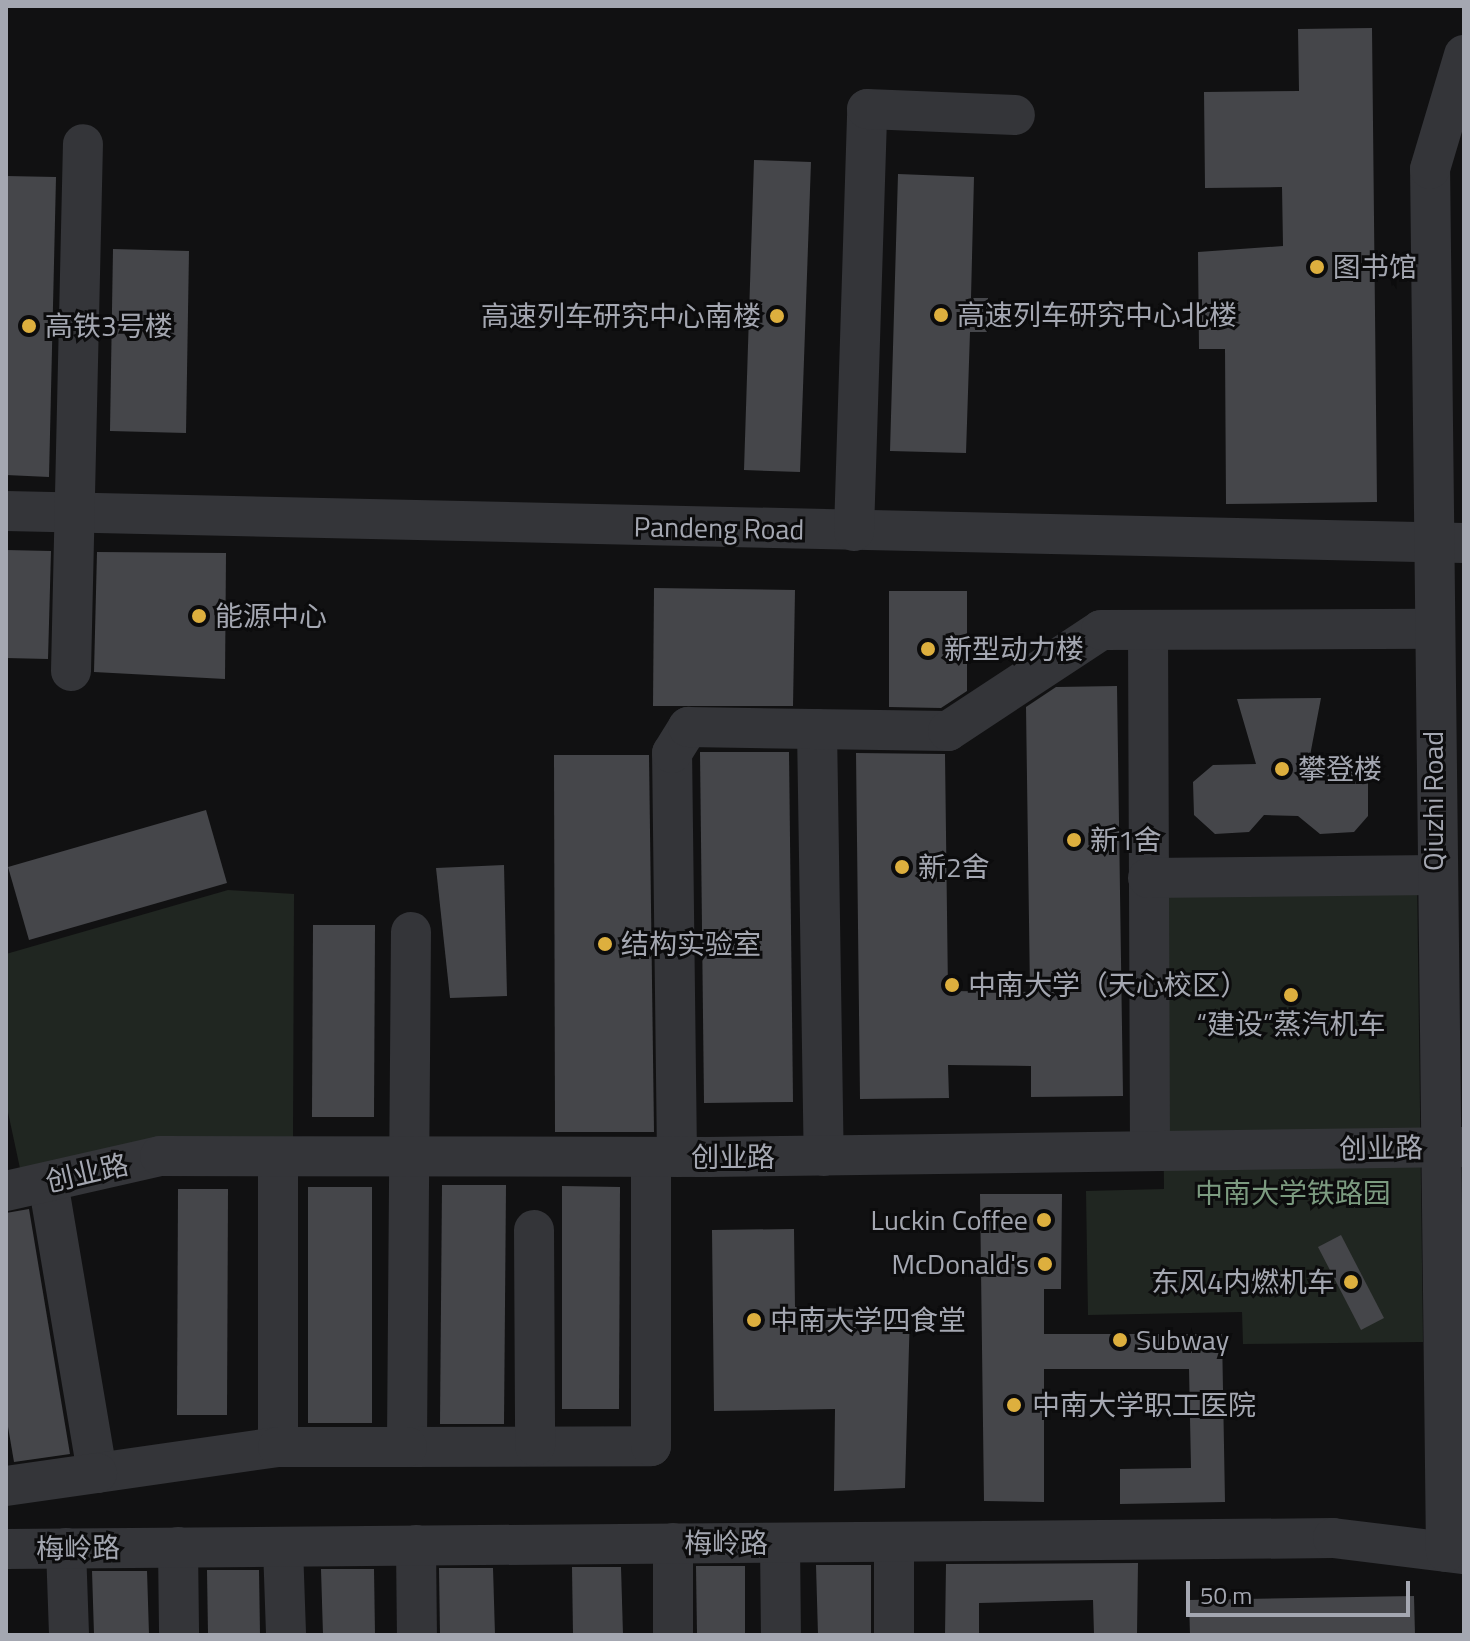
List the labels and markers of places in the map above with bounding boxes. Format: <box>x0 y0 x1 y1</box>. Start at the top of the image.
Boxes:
place label: 图书馆 <box>1333 250 1417 284</box>
marker: 图书馆 <box>1308 258 1326 276</box>
place label: 高速列车研究中心北楼 <box>957 298 1237 332</box>
place label: 高速列车研究中心南楼 <box>481 299 761 333</box>
marker: 高速列车研究中心北楼 <box>932 306 950 324</box>
marker: 高速列车研究中心南楼 <box>768 307 786 325</box>
place label: 高铁3号楼 <box>45 309 173 343</box>
marker: 高铁3号楼 <box>20 317 38 335</box>
place label: 能源中心 <box>215 599 327 633</box>
marker: 能源中心 <box>190 607 208 625</box>
place label: 新型动力楼 <box>944 632 1084 666</box>
marker: 新型动力楼 <box>919 640 937 658</box>
place label: 攀登楼 <box>1298 752 1382 786</box>
marker: 攀登楼 <box>1273 760 1291 778</box>
place label: 新1舍 <box>1090 823 1162 857</box>
marker: 新1舍 <box>1065 831 1083 849</box>
place label: 新2舍 <box>918 850 990 884</box>
marker: 新2舍 <box>893 858 911 876</box>
place label: 结构实验室 <box>621 927 761 961</box>
marker: 结构实验室 <box>596 935 614 953</box>
place label: 中南大学（天心校区） <box>968 968 1248 1002</box>
marker: 中南大学（天心校区） <box>943 976 961 994</box>
marker: “建设”蒸汽机车 <box>1282 986 1300 1004</box>
place label: “建设”蒸汽机车 <box>1197 1007 1385 1041</box>
place label: Luckin Coffee <box>871 1203 1028 1237</box>
marker: Luckin Coffee <box>1035 1211 1053 1229</box>
place label: McDonald's <box>892 1247 1029 1281</box>
marker: McDonald's <box>1036 1255 1054 1273</box>
place label: 东风4内燃机车 <box>1151 1265 1335 1299</box>
marker: 东风4内燃机车 <box>1342 1273 1360 1291</box>
place label: 中南大学四食堂 <box>770 1303 966 1337</box>
marker: 中南大学四食堂 <box>745 1311 763 1329</box>
place label: Subway <box>1136 1323 1229 1357</box>
marker: Subway <box>1111 1331 1129 1349</box>
place label: 中南大学职工医院 <box>1032 1388 1256 1422</box>
marker: 中南大学职工医院 <box>1003 1394 1025 1416</box>

